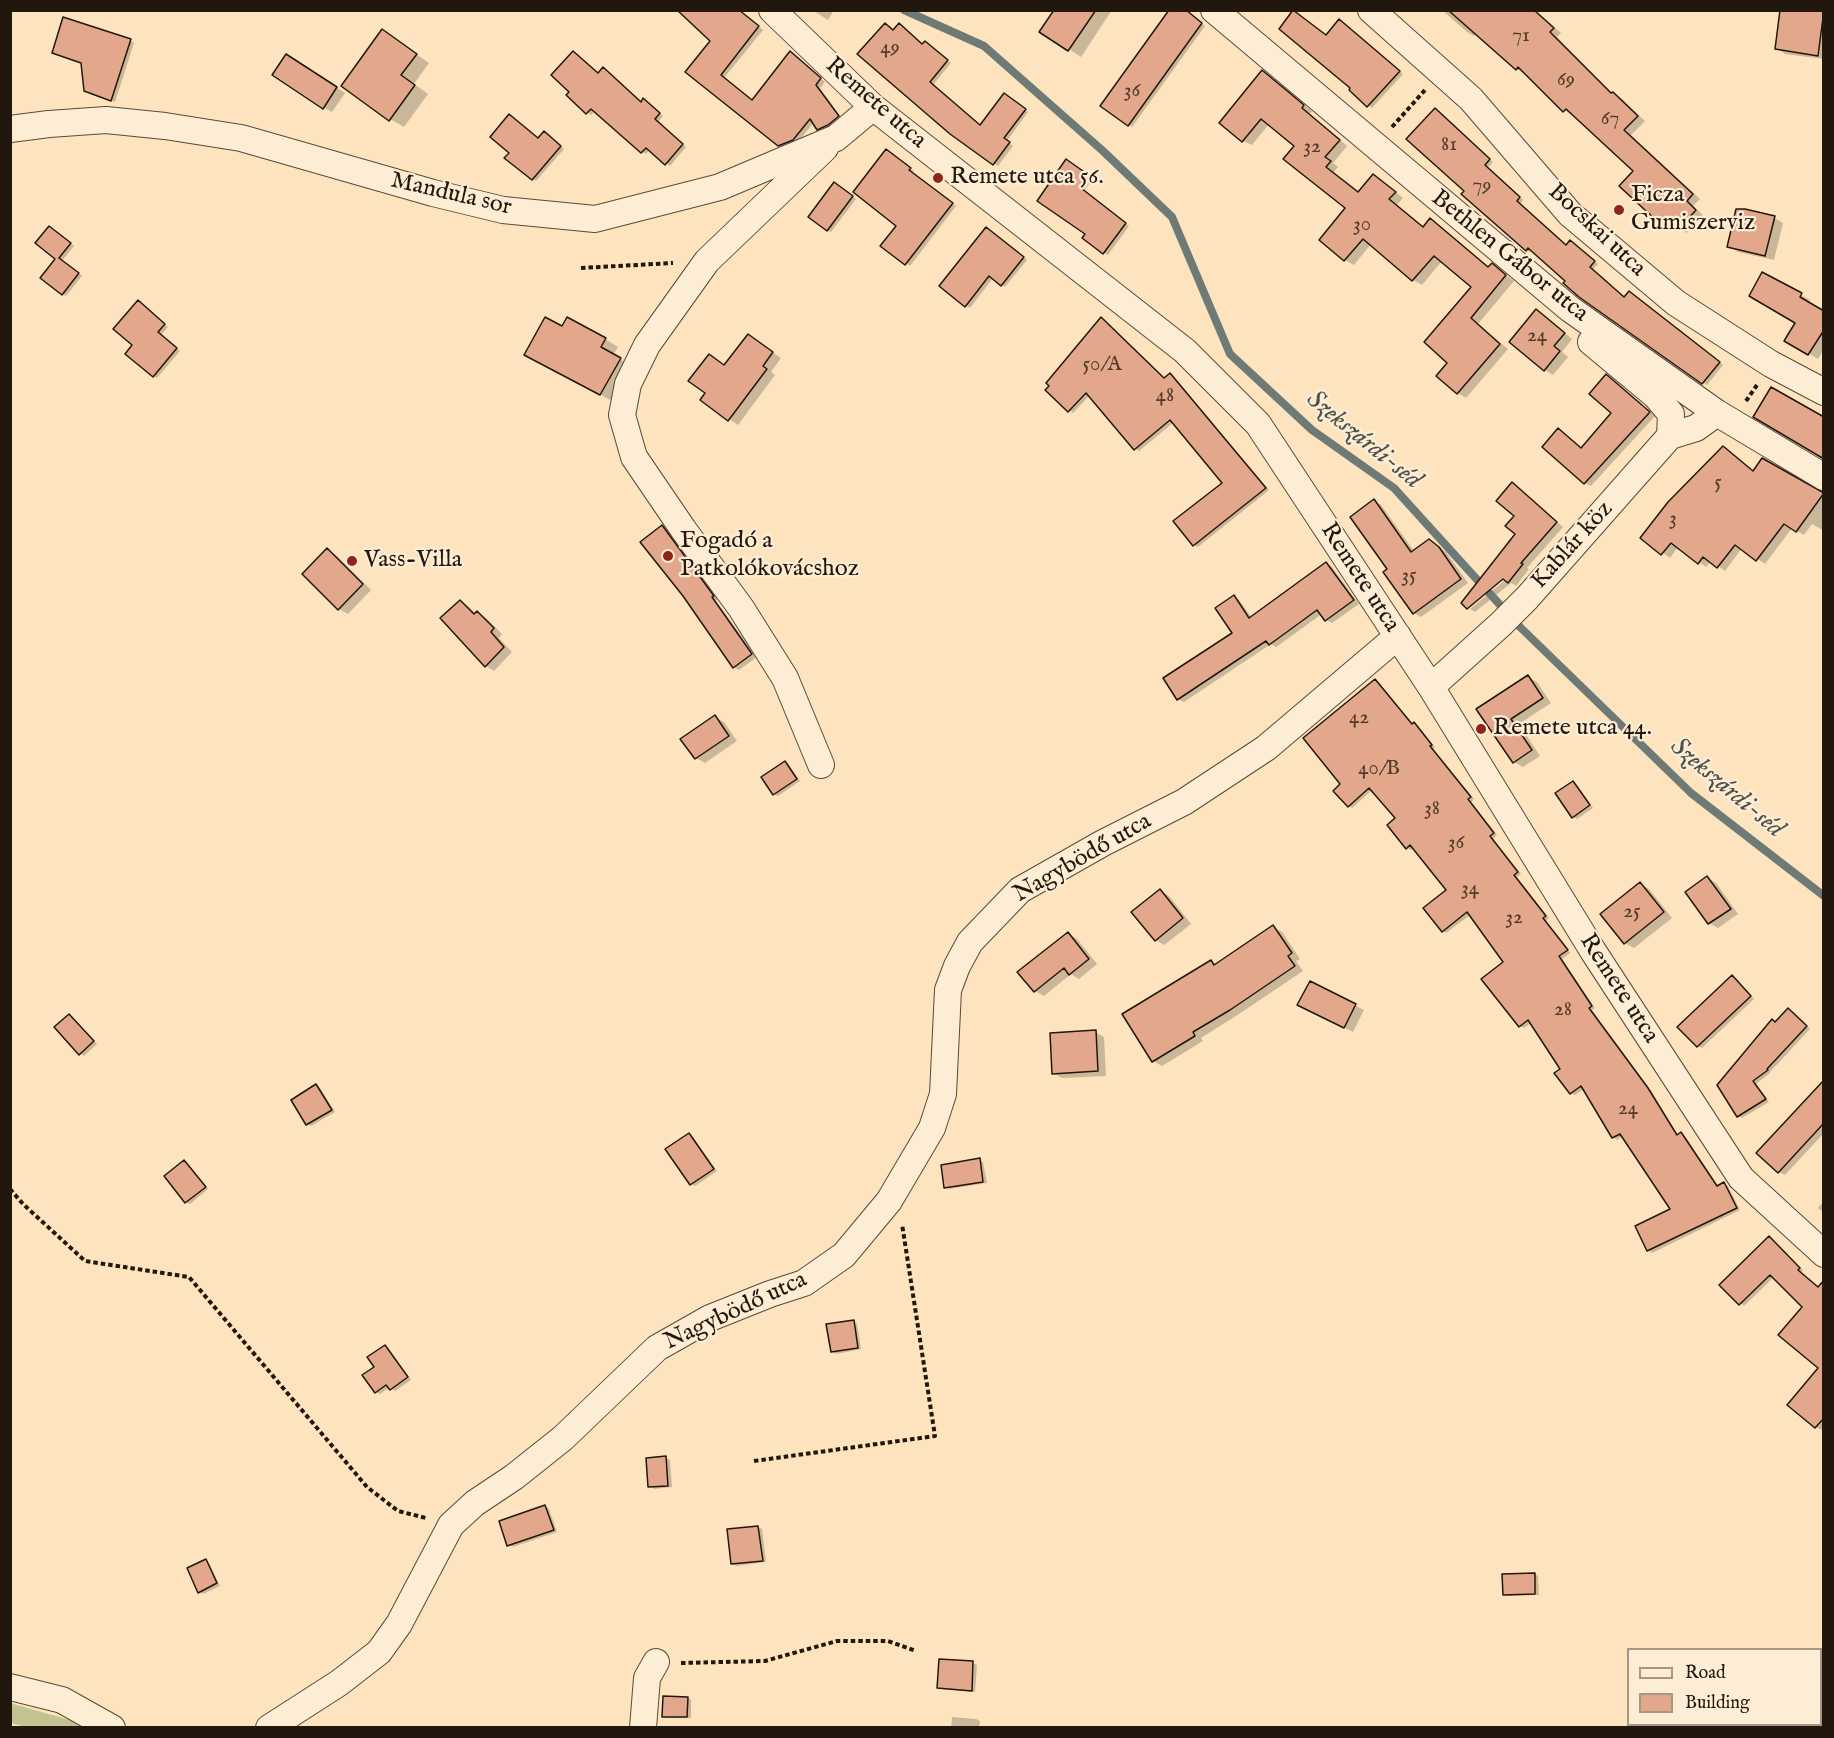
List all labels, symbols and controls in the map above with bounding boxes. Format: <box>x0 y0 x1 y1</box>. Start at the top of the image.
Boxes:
house number: 71 <box>1512 24 1530 50</box>
house number: 49 <box>880 36 900 62</box>
street label: Remete utca <box>819 52 931 156</box>
house number: 69 <box>1557 68 1575 94</box>
house number: 36 <box>1124 79 1140 105</box>
house number: 67 <box>1601 107 1619 133</box>
house number: 81 <box>1441 133 1457 159</box>
house number: 32 <box>1303 135 1321 161</box>
place label: Remete utca 56. <box>950 164 1104 192</box>
street label: Mandula sor <box>388 167 514 223</box>
marker: Remete utca 56. <box>931 171 945 185</box>
house number: 79 <box>1473 174 1491 200</box>
street label: Bocskai utca <box>1541 178 1651 284</box>
place label: Ficza Gumiszerviz <box>1631 182 1755 238</box>
street label: Bethlen Gábor utca <box>1425 185 1593 329</box>
marker: Ficza Gumiszerviz <box>1612 203 1626 217</box>
house number: 30 <box>1353 213 1371 239</box>
house number: 24 <box>1527 324 1547 350</box>
house number: 50/A <box>1082 353 1122 379</box>
house number: 48 <box>1156 384 1174 410</box>
water label: Szekszárdi-séd <box>1299 385 1427 497</box>
house number: 5 <box>1714 471 1722 497</box>
street label: Kablár köz <box>1526 496 1620 596</box>
house number: 3 <box>1669 507 1677 533</box>
street label: Remete utca <box>1313 518 1405 638</box>
place label: Fogadó a Patkolókovácshoz <box>680 528 859 584</box>
place label: Vass-Villa <box>364 547 462 575</box>
marker: Fogadó a Patkolókovácshoz <box>661 549 675 563</box>
marker: Vass-Villa <box>345 554 359 568</box>
house number: 35 <box>1401 564 1417 590</box>
house number: 42 <box>1349 706 1369 732</box>
place label: Remete utca 44. <box>1493 715 1652 743</box>
marker: Remete utca 44. <box>1474 722 1488 736</box>
water label: Szekszárdi-séd <box>1663 732 1789 846</box>
house number: 40/B <box>1358 757 1400 783</box>
house number: 38 <box>1424 797 1440 823</box>
street label: Nagybödő utca <box>1009 808 1157 910</box>
house number: 36 <box>1448 831 1464 857</box>
house number: 34 <box>1461 877 1479 903</box>
house number: 25 <box>1623 900 1641 926</box>
house number: 32 <box>1505 906 1523 932</box>
street label: Remete utca <box>1572 929 1664 1049</box>
house number: 28 <box>1554 998 1572 1024</box>
house number: 24 <box>1618 1097 1638 1123</box>
street label: Nagybödő utca <box>660 1266 812 1358</box>
legend <box>1627 1648 1822 1726</box>
text: Road <box>1685 1662 1726 1685</box>
text: Building <box>1685 1692 1750 1715</box>

